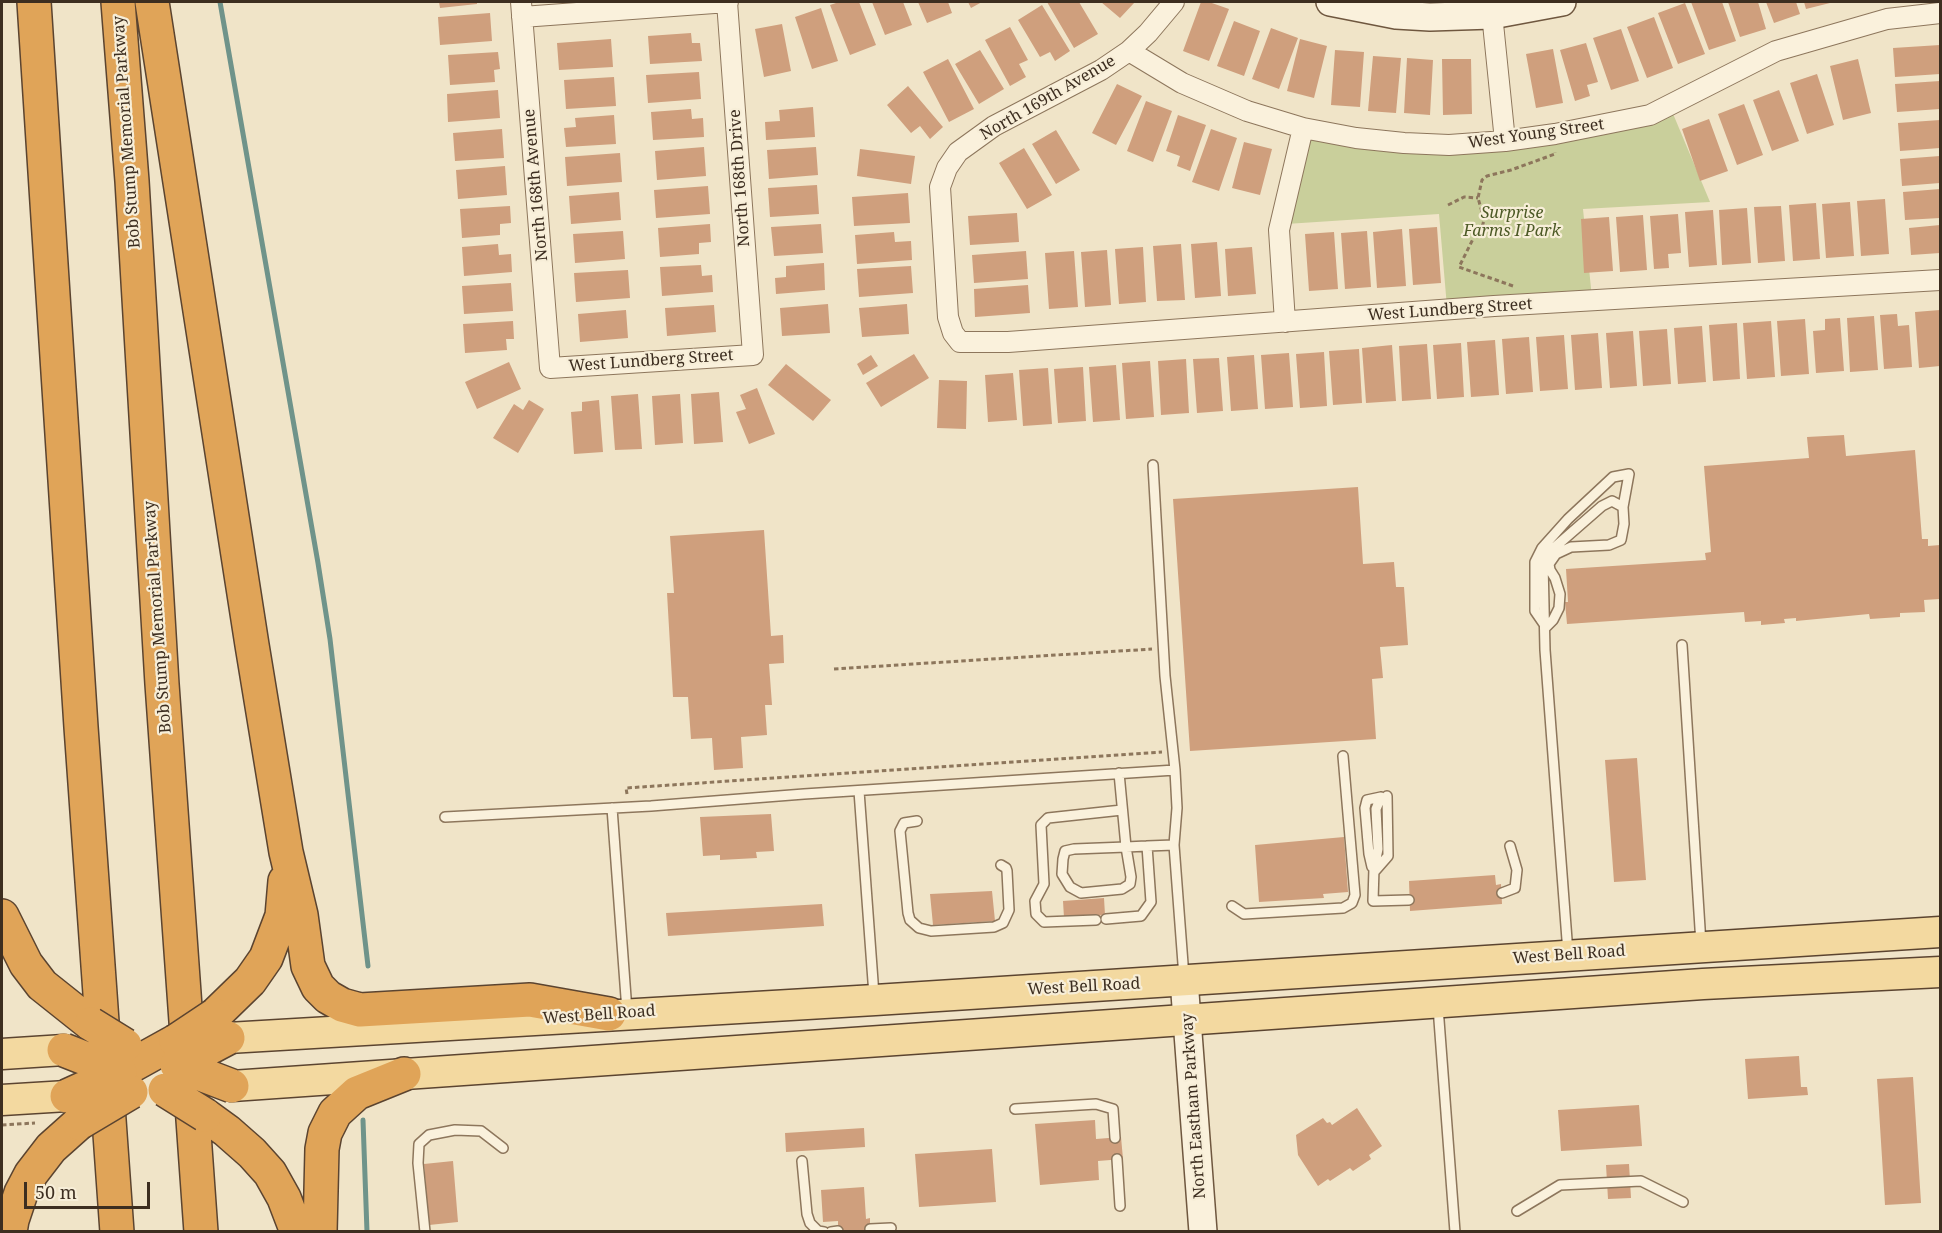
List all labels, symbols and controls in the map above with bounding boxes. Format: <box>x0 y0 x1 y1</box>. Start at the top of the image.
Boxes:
street label: Bob Stump Memorial Parkway <box>109 15 145 249</box>
street label: North 169th Avenue <box>977 51 1119 145</box>
street label: North 168th Avenue <box>520 108 552 262</box>
street label: North 168th Drive <box>726 109 754 247</box>
street label: West Young Street <box>1467 115 1605 153</box>
park label: Surprise Farms I Park <box>1463 203 1561 241</box>
street label: West Lundberg Street <box>1367 295 1533 325</box>
street label: West Lundberg Street <box>568 346 734 376</box>
street label: Bob Stump Memorial Parkway <box>140 500 176 734</box>
street label: West Bell Road <box>1512 941 1626 969</box>
street label: West Bell Road <box>1027 974 1141 1000</box>
street label: West Bell Road <box>542 1001 656 1029</box>
street label: North Eastham Parkway <box>1178 1012 1210 1200</box>
scale bar <box>27 1170 153 1208</box>
text: 50 m <box>35 1180 77 1204</box>

